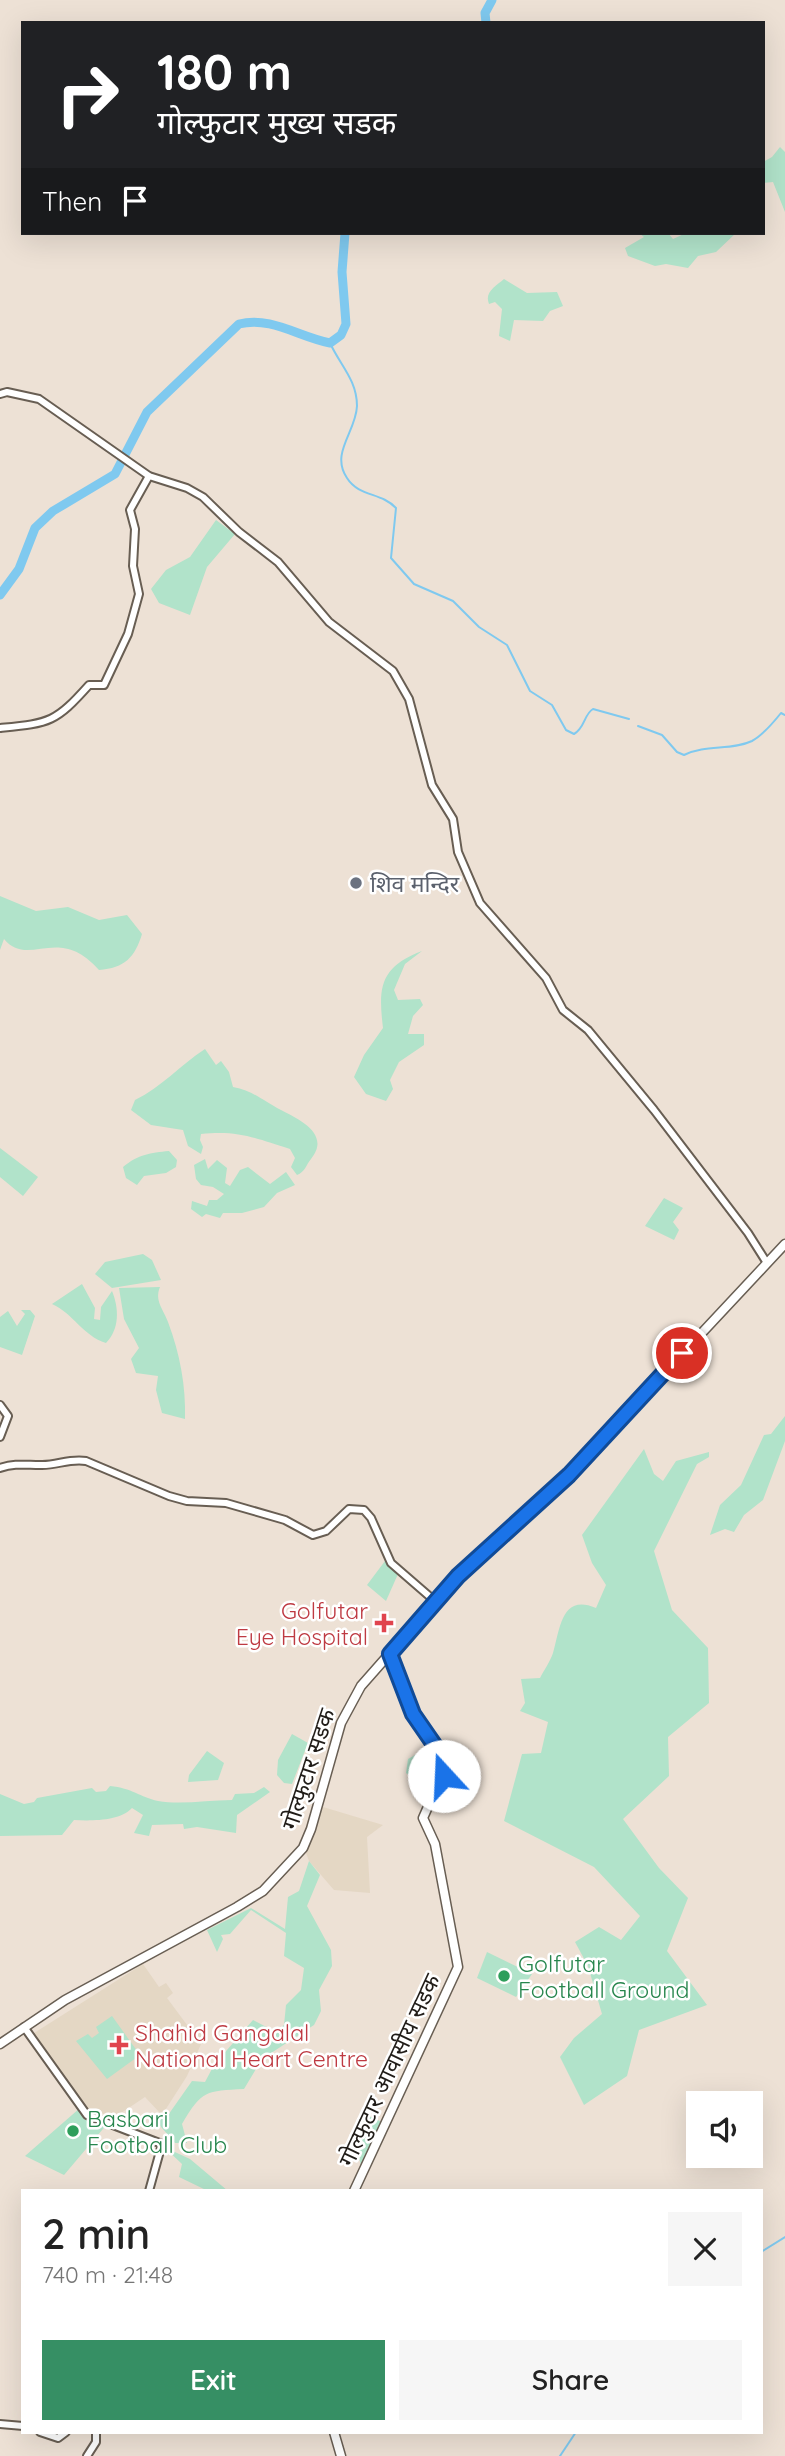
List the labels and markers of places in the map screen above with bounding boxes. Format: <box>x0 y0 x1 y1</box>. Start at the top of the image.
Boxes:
place label: शिव मन्दिर <box>370 869 460 898</box>
marker: शिव मन्दिर <box>348 875 364 891</box>
pin <box>652 1323 712 1383</box>
place label: Golfutar Eye Hospital <box>236 1596 368 1651</box>
marker: Golfutar Eye Hospital <box>374 1613 394 1633</box>
place label: Golfutar Football Ground <box>518 1949 690 2004</box>
marker: Golfutar Football Ground <box>496 1968 512 1984</box>
place label: Shahid Gangalal National Heart Centre <box>135 2018 368 2073</box>
marker: Shahid Gangalal National Heart Centre <box>109 2035 129 2055</box>
place label: Basbari Football Club <box>87 2104 227 2159</box>
marker: Basbari Football Club <box>65 2123 81 2139</box>

